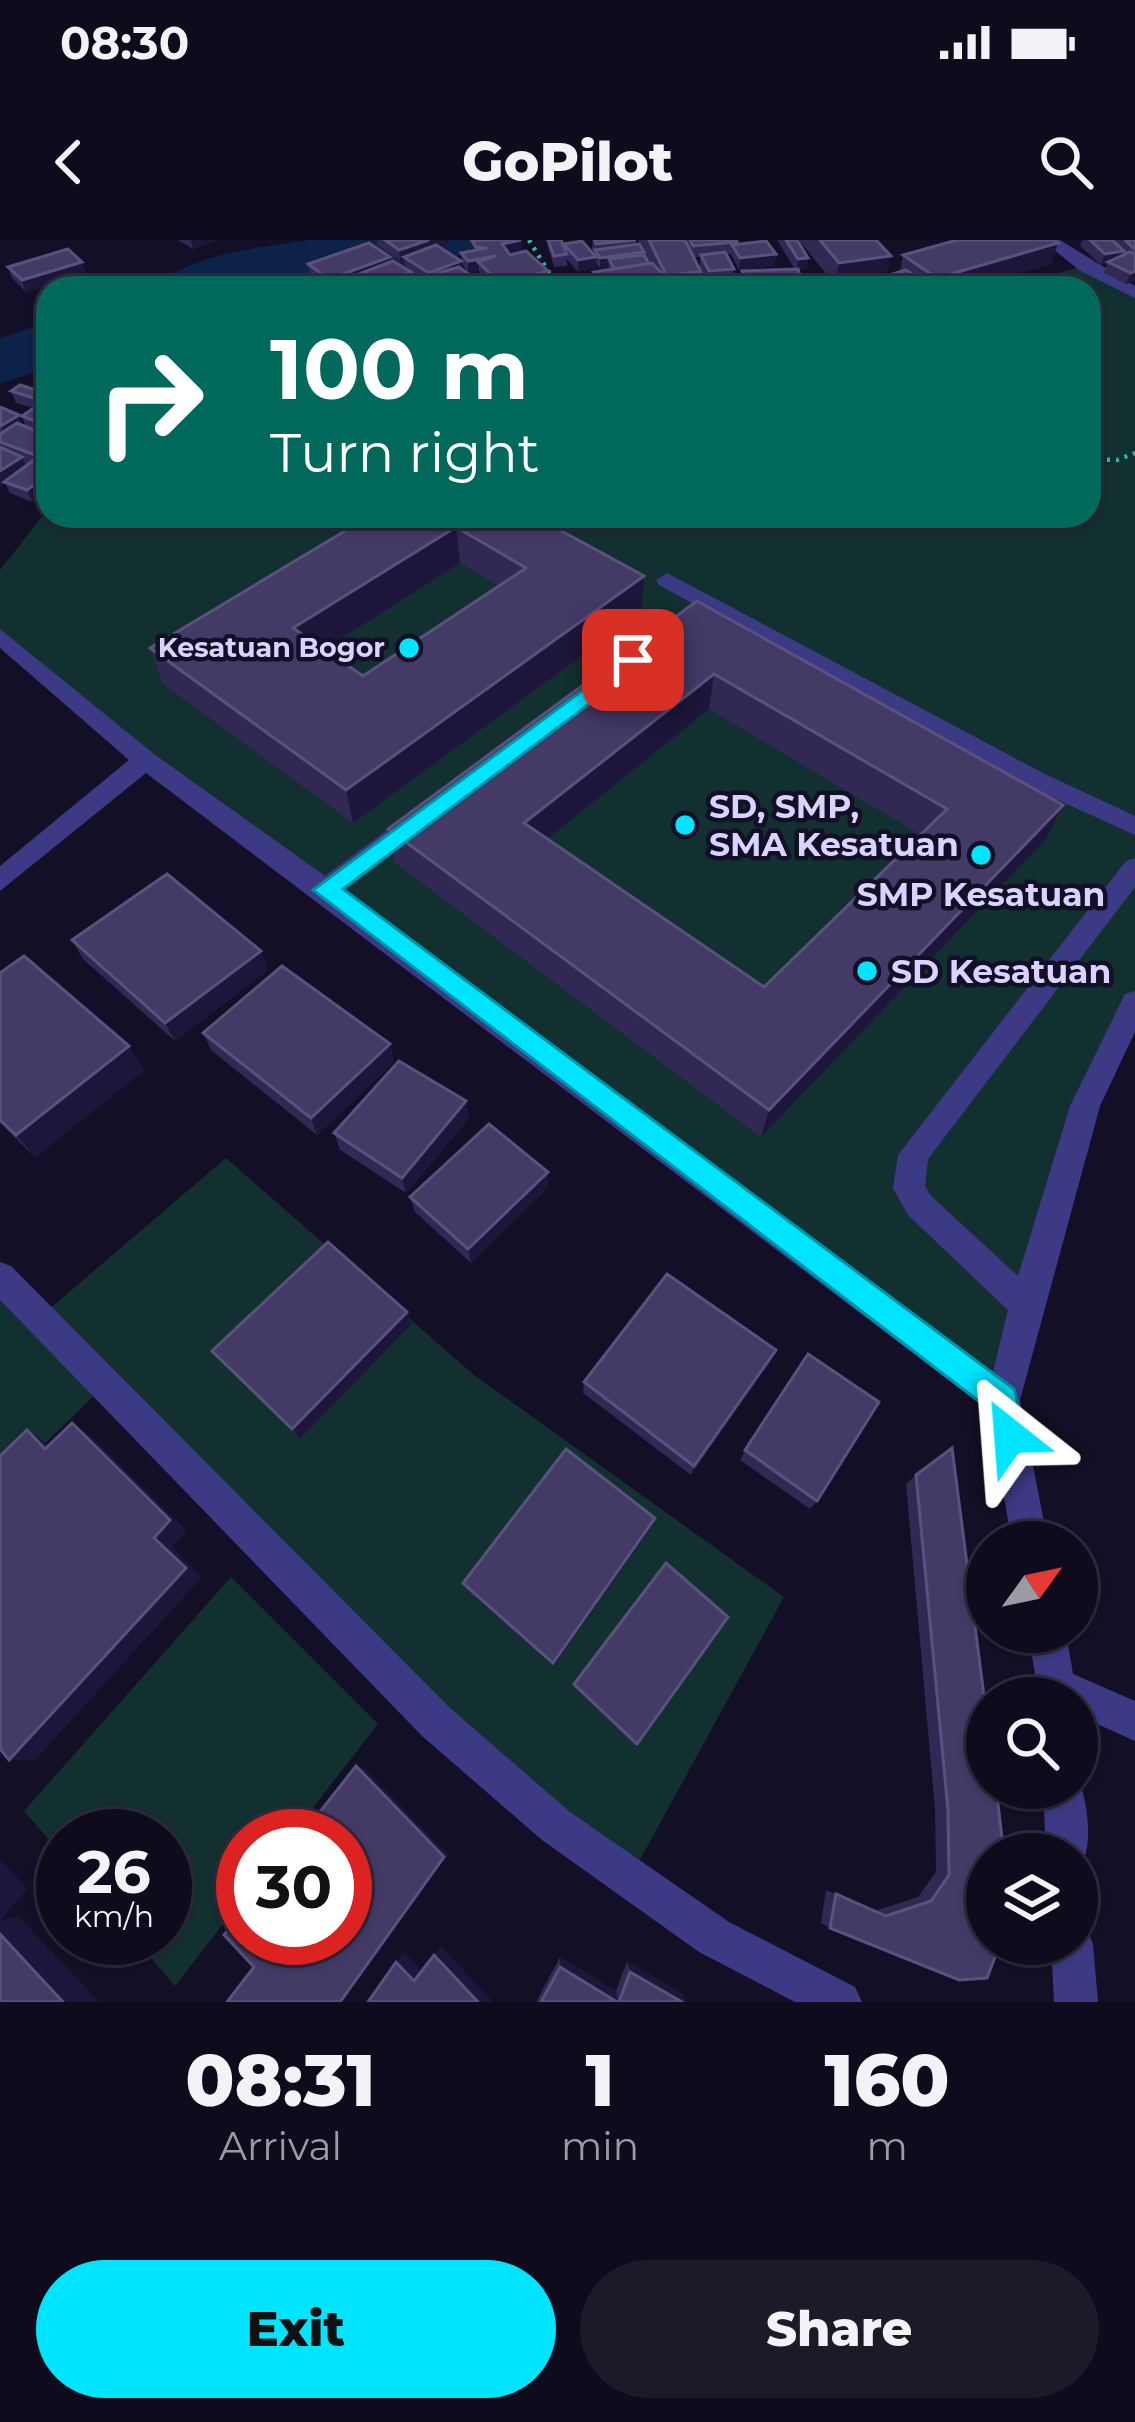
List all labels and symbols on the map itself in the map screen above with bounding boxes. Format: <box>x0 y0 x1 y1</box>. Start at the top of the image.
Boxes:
pin <box>582 609 684 711</box>
place label: Kesatuan Bogor <box>158 631 385 664</box>
marker: Kesatuan Bogor <box>396 635 422 661</box>
place label: SD, SMP, SMA Kesatuan <box>709 786 959 864</box>
marker: SD, SMP, SMA Kesatuan <box>672 812 698 838</box>
marker: SMP Kesatuan <box>968 842 994 868</box>
place label: SMP Kesatuan <box>857 874 1105 914</box>
place label: SD Kesatuan <box>891 951 1111 991</box>
marker: SD Kesatuan <box>854 958 880 984</box>
position arrow <box>947 1373 1073 1499</box>
north arrow <box>966 1521 1098 1653</box>
speed limit sign: 30 <box>216 1809 372 1965</box>

